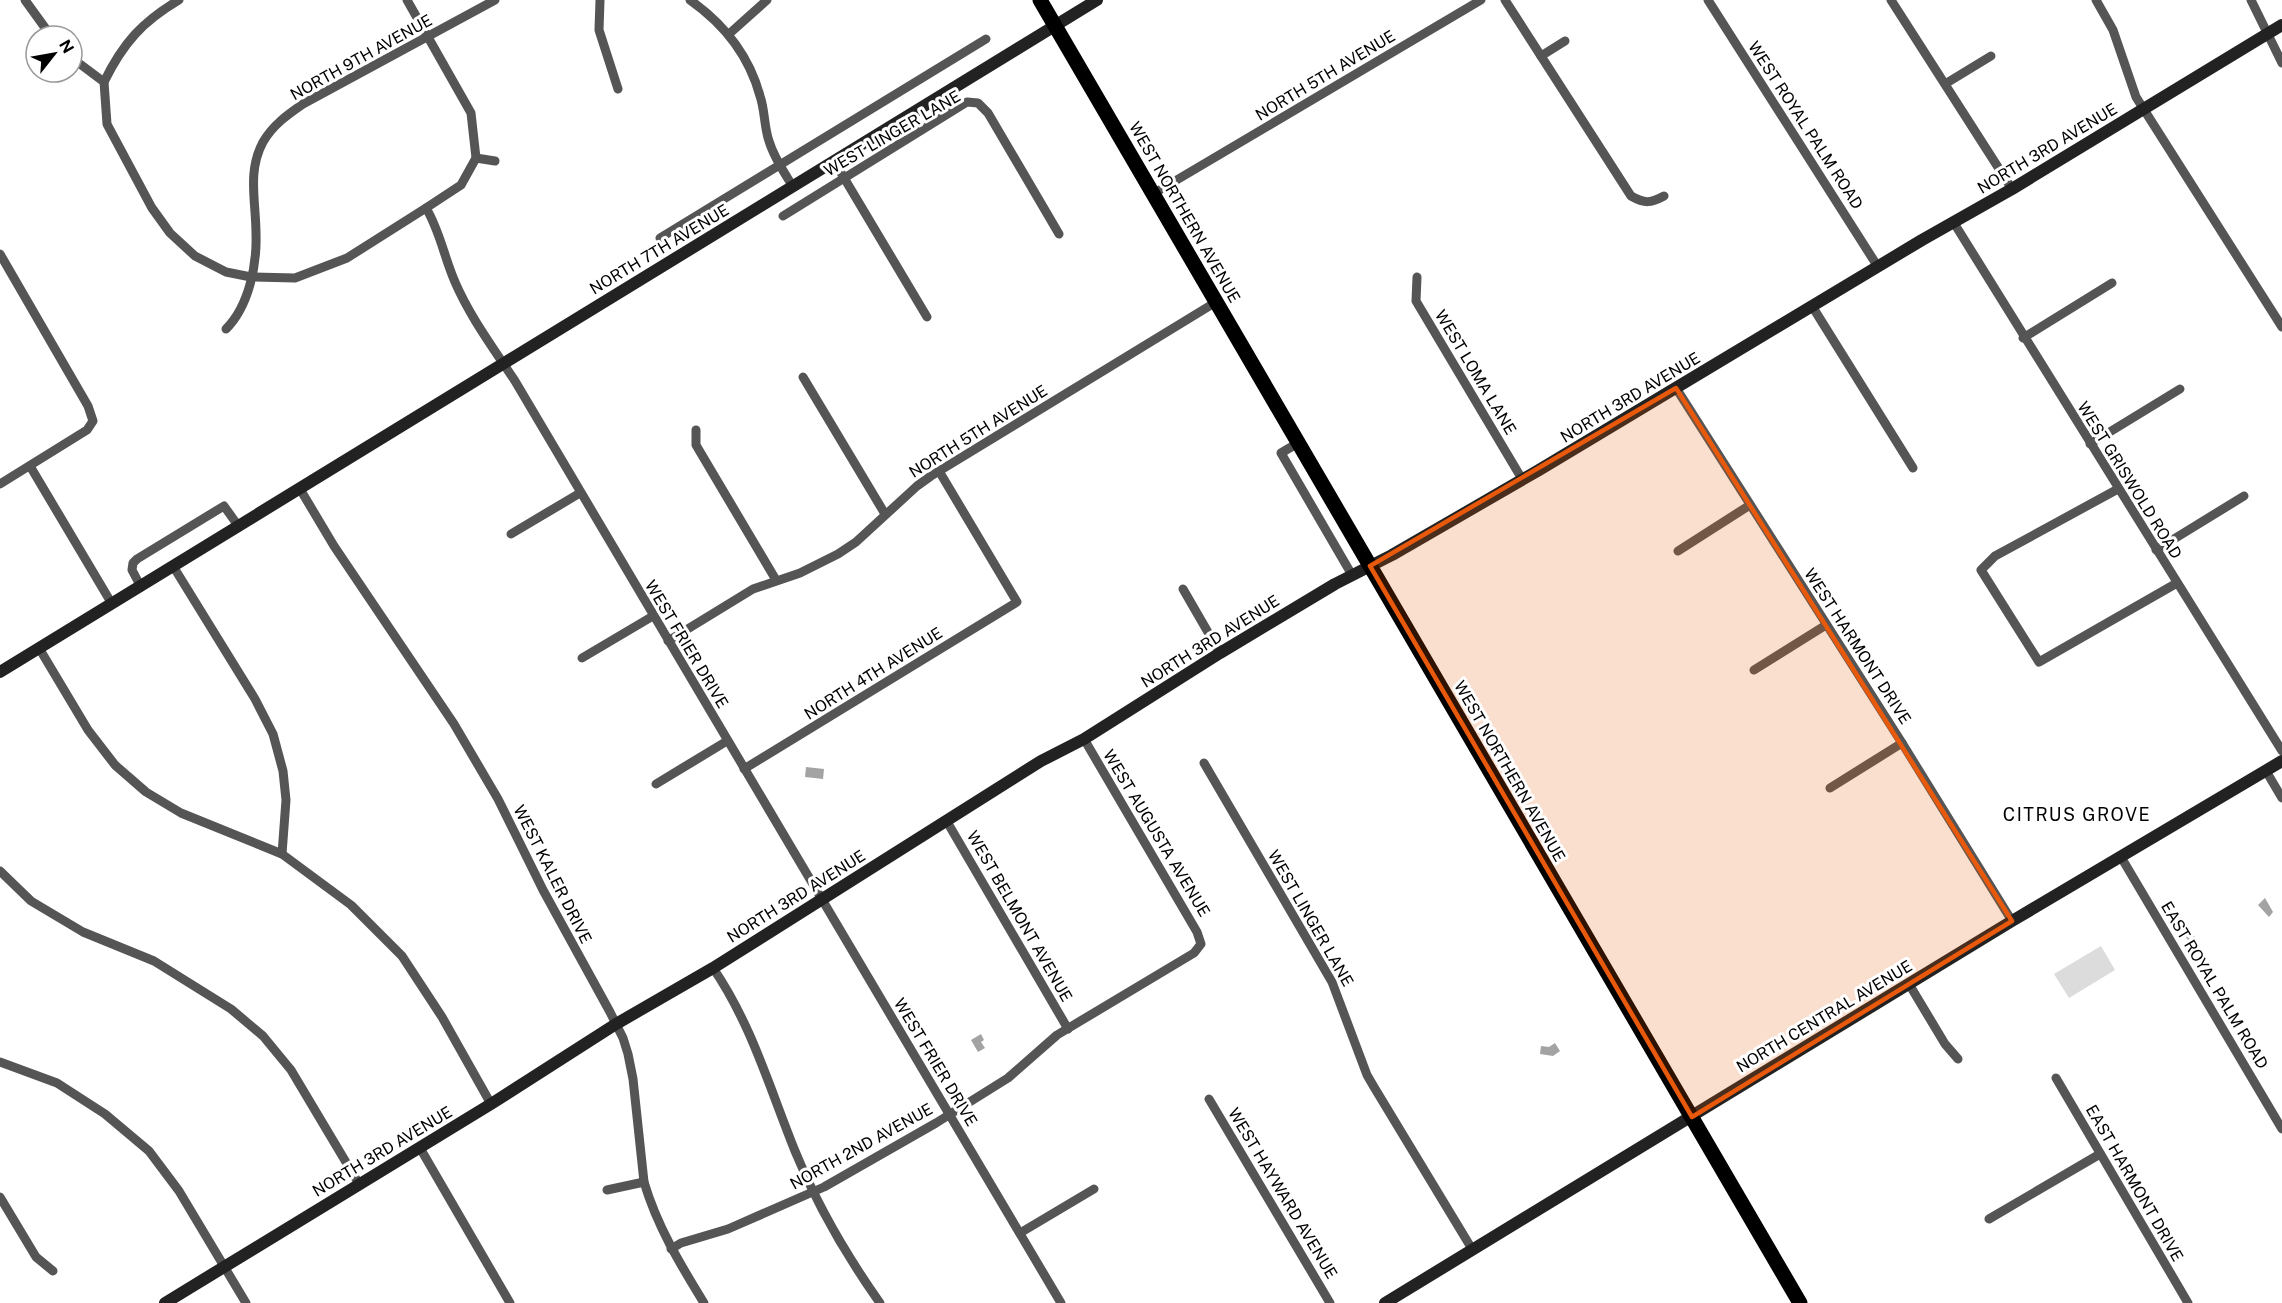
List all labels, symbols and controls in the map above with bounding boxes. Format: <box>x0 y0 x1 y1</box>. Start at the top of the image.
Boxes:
street label: NORTH 9TH AVENUE <box>287 11 435 104</box>
north arrow <box>24 24 84 84</box>
street label: NORTH 5TH AVENUE <box>1252 26 1398 125</box>
text: N <box>55 36 78 57</box>
street label: WEST ROYAL PALM ROAD <box>1744 38 1867 213</box>
street label: WEST LINGER LANE <box>821 87 964 180</box>
street label: NORTH 3RD AVENUE <box>1974 99 2120 198</box>
street label: WEST NORTHERN AVENUE <box>1125 118 1244 306</box>
street label: NORTH 7TH AVENUE <box>586 200 732 298</box>
street label: WEST LOMA LANE <box>1431 307 1520 438</box>
street label: NORTH 3RD AVENUE <box>1557 348 1703 447</box>
street label: NORTH 5TH AVENUE <box>906 381 1051 482</box>
street label: WEST GRISWOLD ROAD <box>2073 398 2186 562</box>
street label: WEST HARMONT DRIVE <box>1800 565 1915 728</box>
street label: WEST FRIER DRIVE <box>641 577 732 712</box>
street label: NORTH 3RD AVENUE <box>1138 591 1283 692</box>
street label: NORTH 4TH AVENUE <box>801 623 946 724</box>
street label: WEST NORTHERN AVENUE <box>1450 677 1569 865</box>
street label: WEST AUGUSTA AVENUE <box>1099 746 1214 920</box>
street label: WEST KALER DRIVE <box>509 802 596 947</box>
district label: CITRUS GROVE <box>2003 804 2151 825</box>
street label: WEST BELMONT AVENUE <box>963 827 1076 1005</box>
street label: NORTH 3RD AVENUE <box>724 846 869 947</box>
street label: WEST LINGER LANE <box>1264 847 1357 990</box>
street label: EAST ROYAL PALM ROAD <box>2157 898 2272 1072</box>
street label: NORTH CENTRAL AVENUE <box>1733 956 1916 1076</box>
street label: WEST FRIER DRIVE <box>890 995 981 1130</box>
street label: NORTH 2ND AVENUE <box>787 1099 936 1194</box>
street label: NORTH 3RD AVENUE <box>309 1102 455 1201</box>
street label: EAST HARMONT DRIVE <box>2082 1102 2187 1265</box>
street label: WEST HAYWARD AVENUE <box>1224 1104 1341 1282</box>

